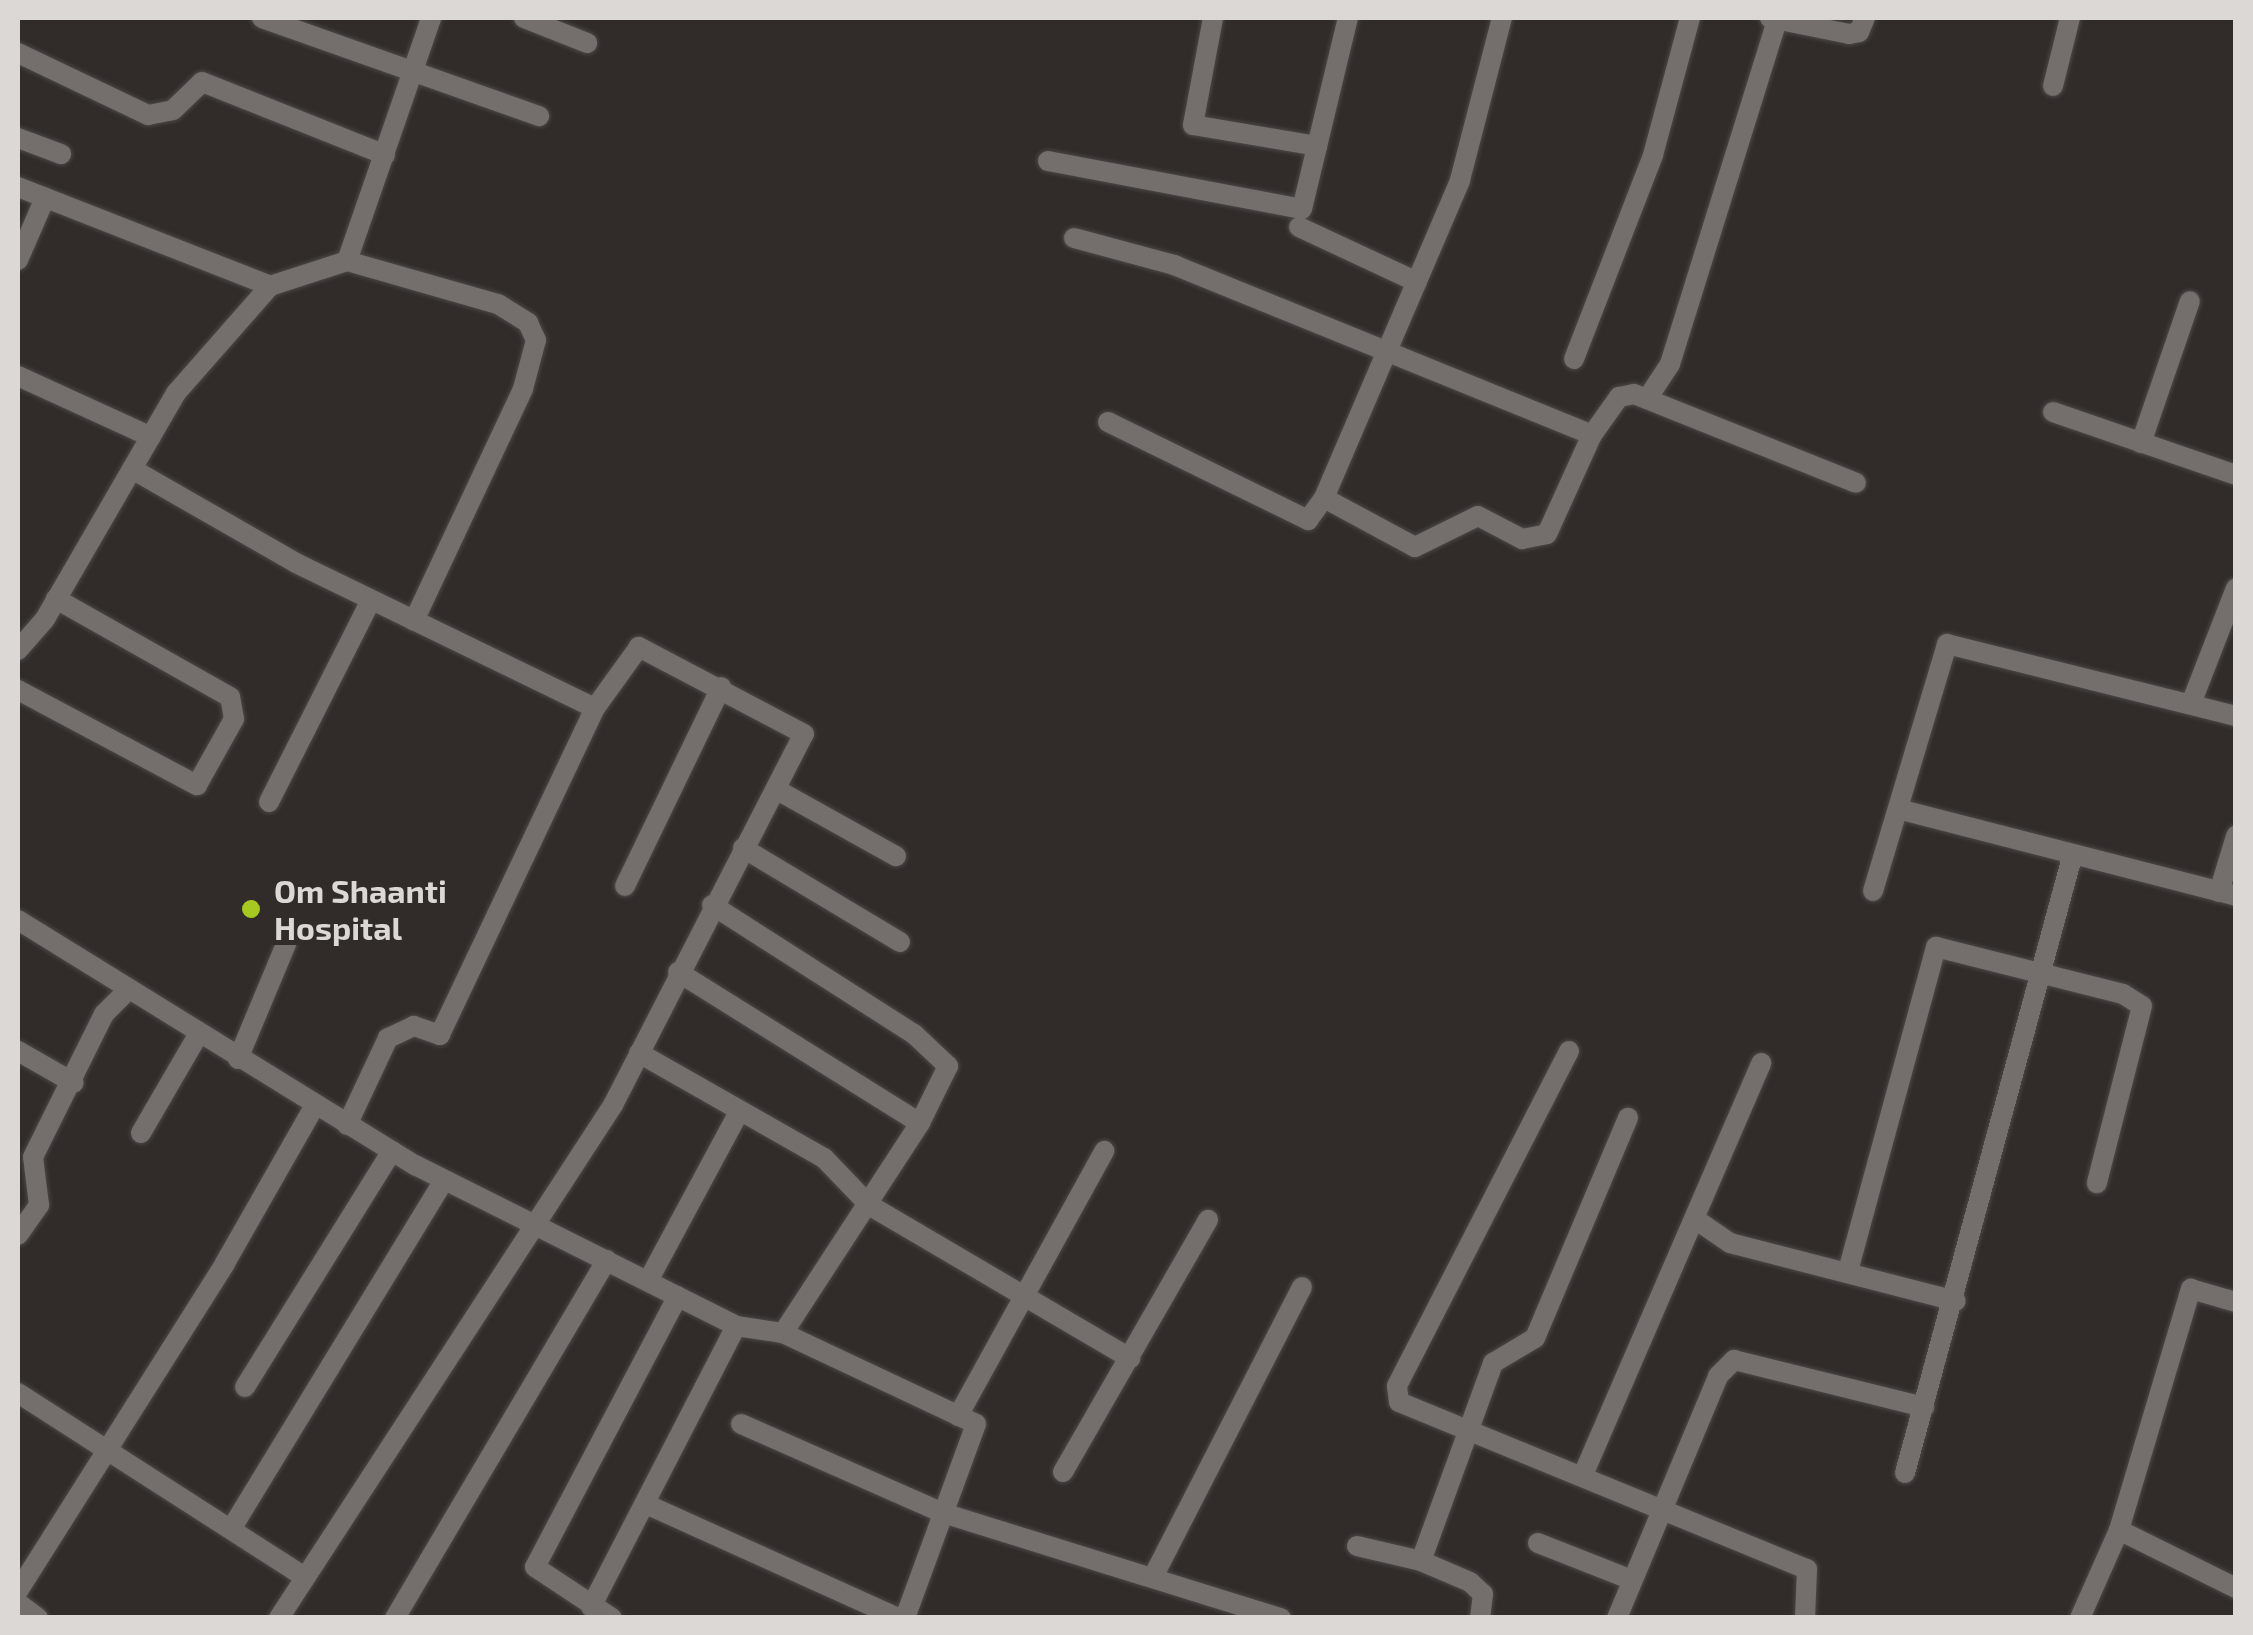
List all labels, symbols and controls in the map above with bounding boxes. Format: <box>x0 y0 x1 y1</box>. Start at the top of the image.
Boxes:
place label: Om Shaanti Hospital <box>274 872 447 947</box>
marker: Om Shaanti Hospital <box>238 896 264 922</box>

